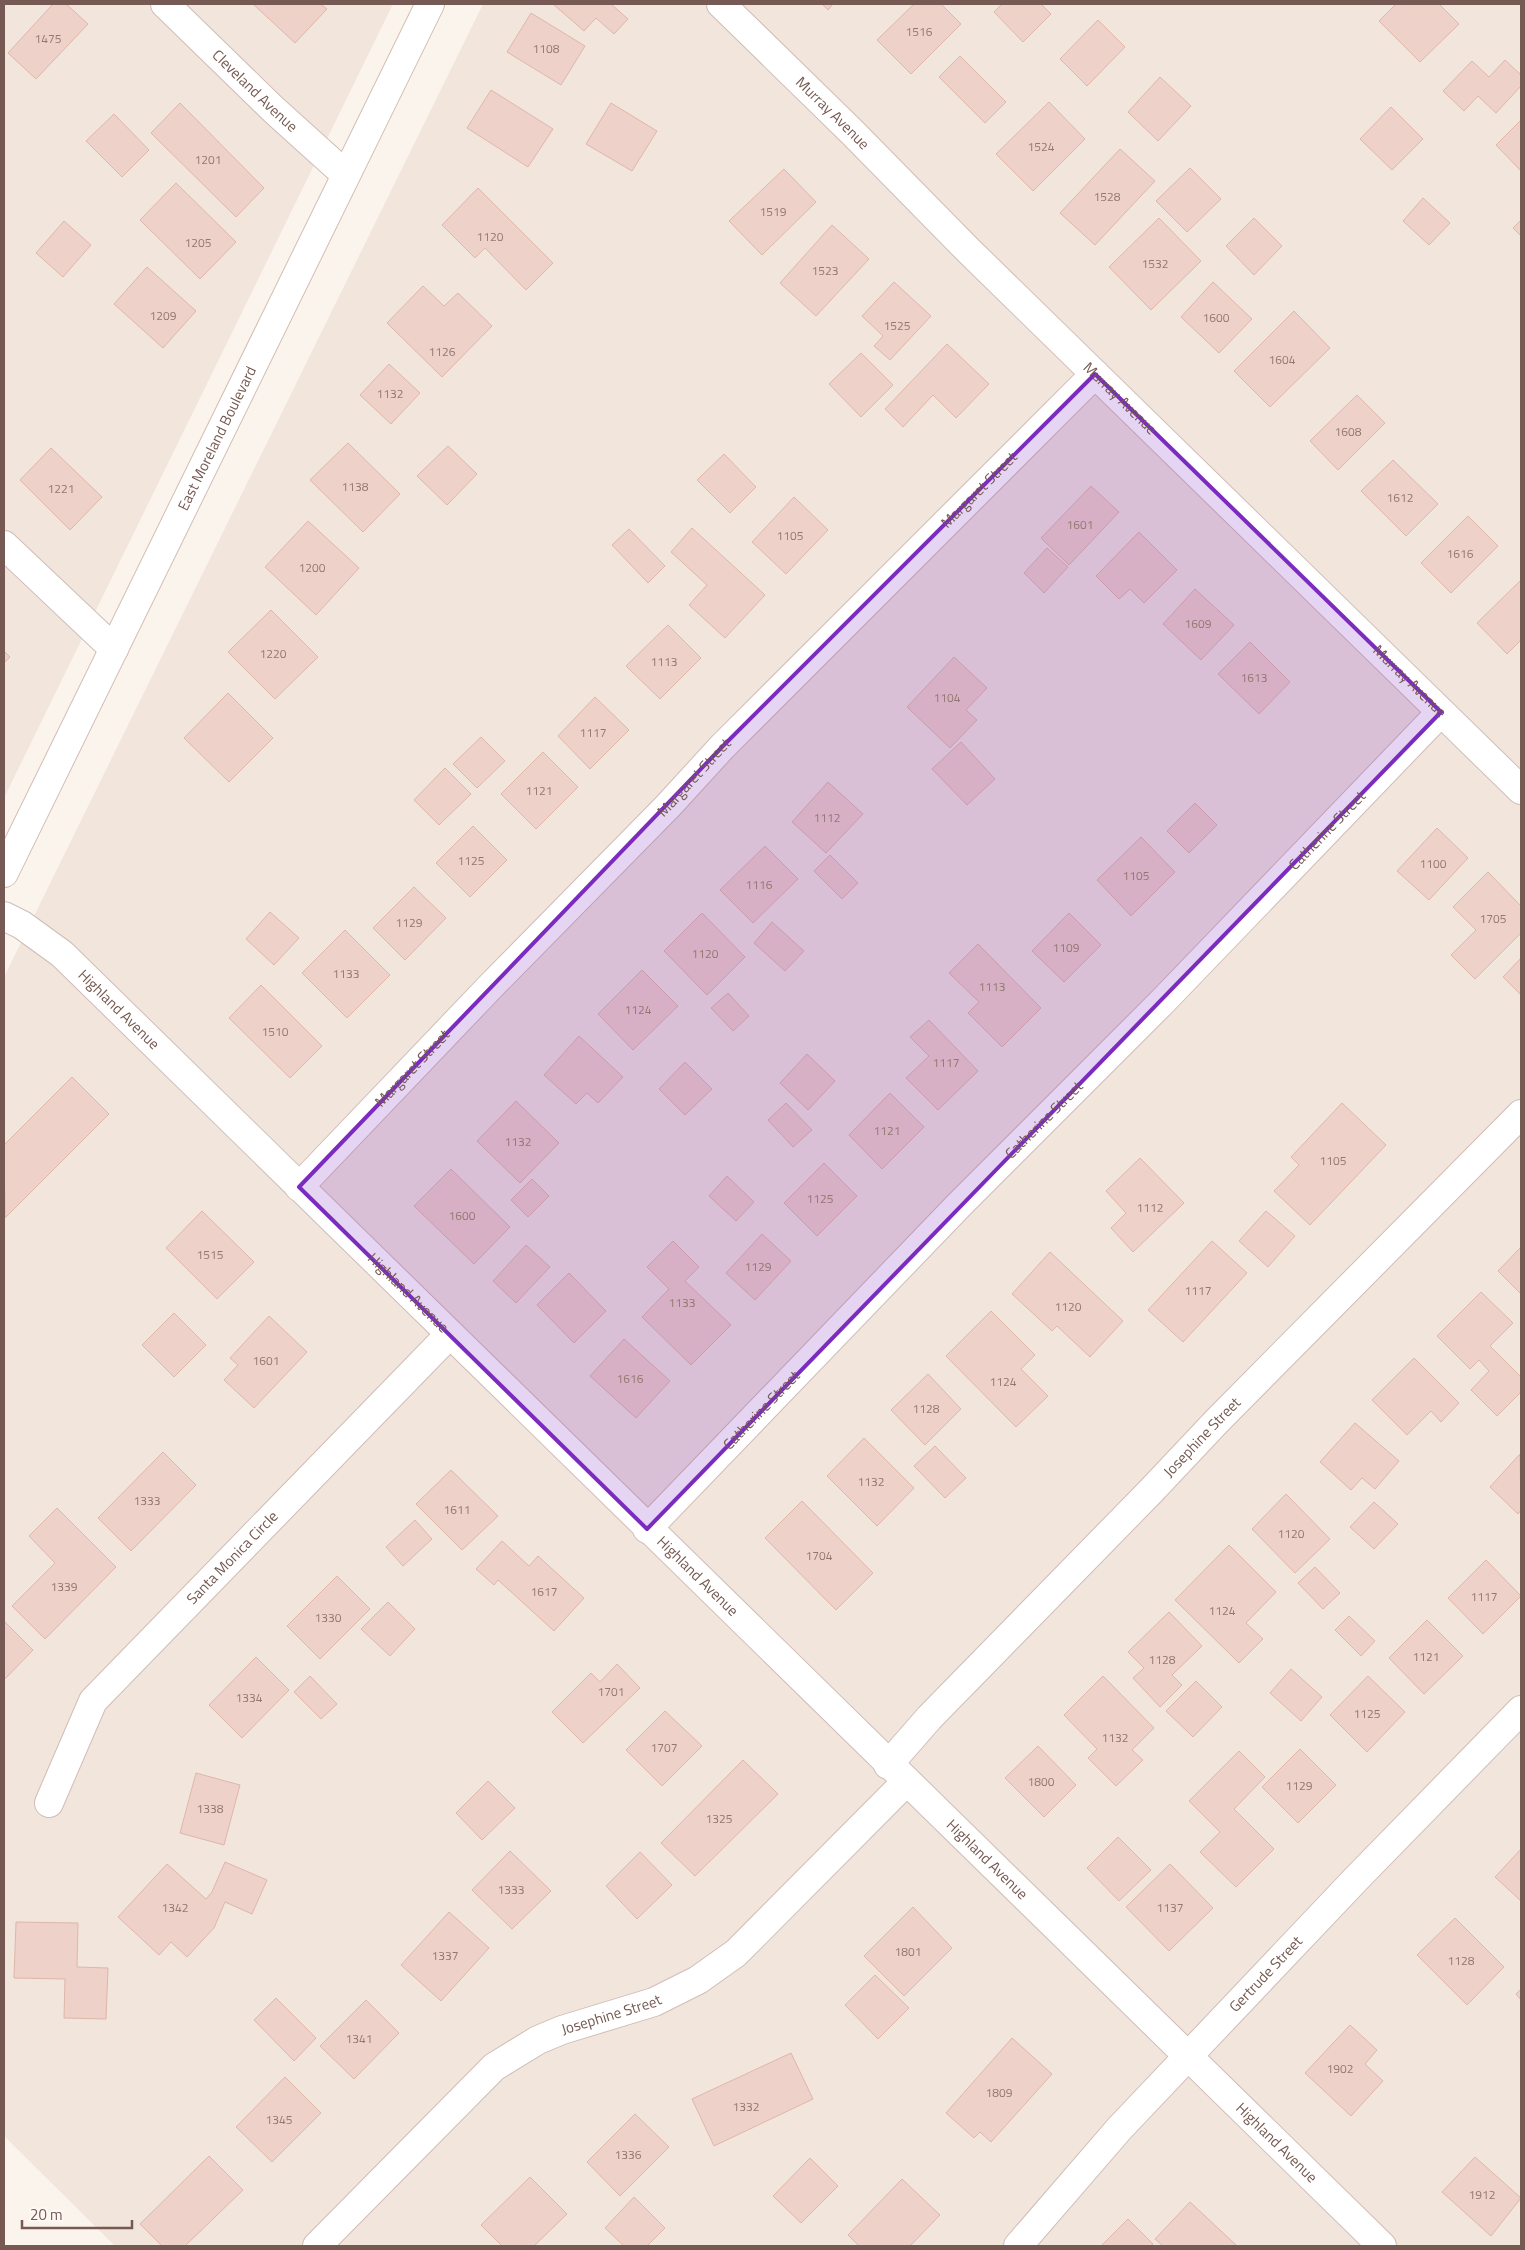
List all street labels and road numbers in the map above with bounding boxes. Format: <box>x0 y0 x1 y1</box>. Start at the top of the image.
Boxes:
street label: Cleveland Avenue <box>207 44 303 137</box>
street label: Murray Avenue <box>791 71 875 155</box>
street label: Murray Avenue <box>1078 356 1163 440</box>
street label: East Moreland Boulevard <box>171 362 262 514</box>
street label: Margaret Street <box>935 445 1023 533</box>
street label: Murray Avenue <box>1368 639 1452 723</box>
street label: Margaret Street <box>651 732 736 822</box>
street label: Catherine Street <box>1283 785 1371 875</box>
street label: Highland Avenue <box>73 964 165 1055</box>
street label: Margaret Street <box>369 1023 455 1112</box>
street label: Catherine Street <box>999 1075 1089 1164</box>
street label: Highland Avenue <box>362 1247 455 1338</box>
street label: Catherine Street <box>717 1364 806 1455</box>
street label: Josephine Street <box>1158 1391 1246 1482</box>
street label: Santa Monica Circle <box>181 1505 283 1609</box>
street label: Highland Avenue <box>652 1530 744 1621</box>
street label: Highland Avenue <box>941 1814 1034 1905</box>
street label: Gertrude Street <box>1223 1930 1308 2017</box>
street label: Josephine Street <box>558 1988 666 2041</box>
street label: Highland Avenue <box>1231 2097 1323 2188</box>

